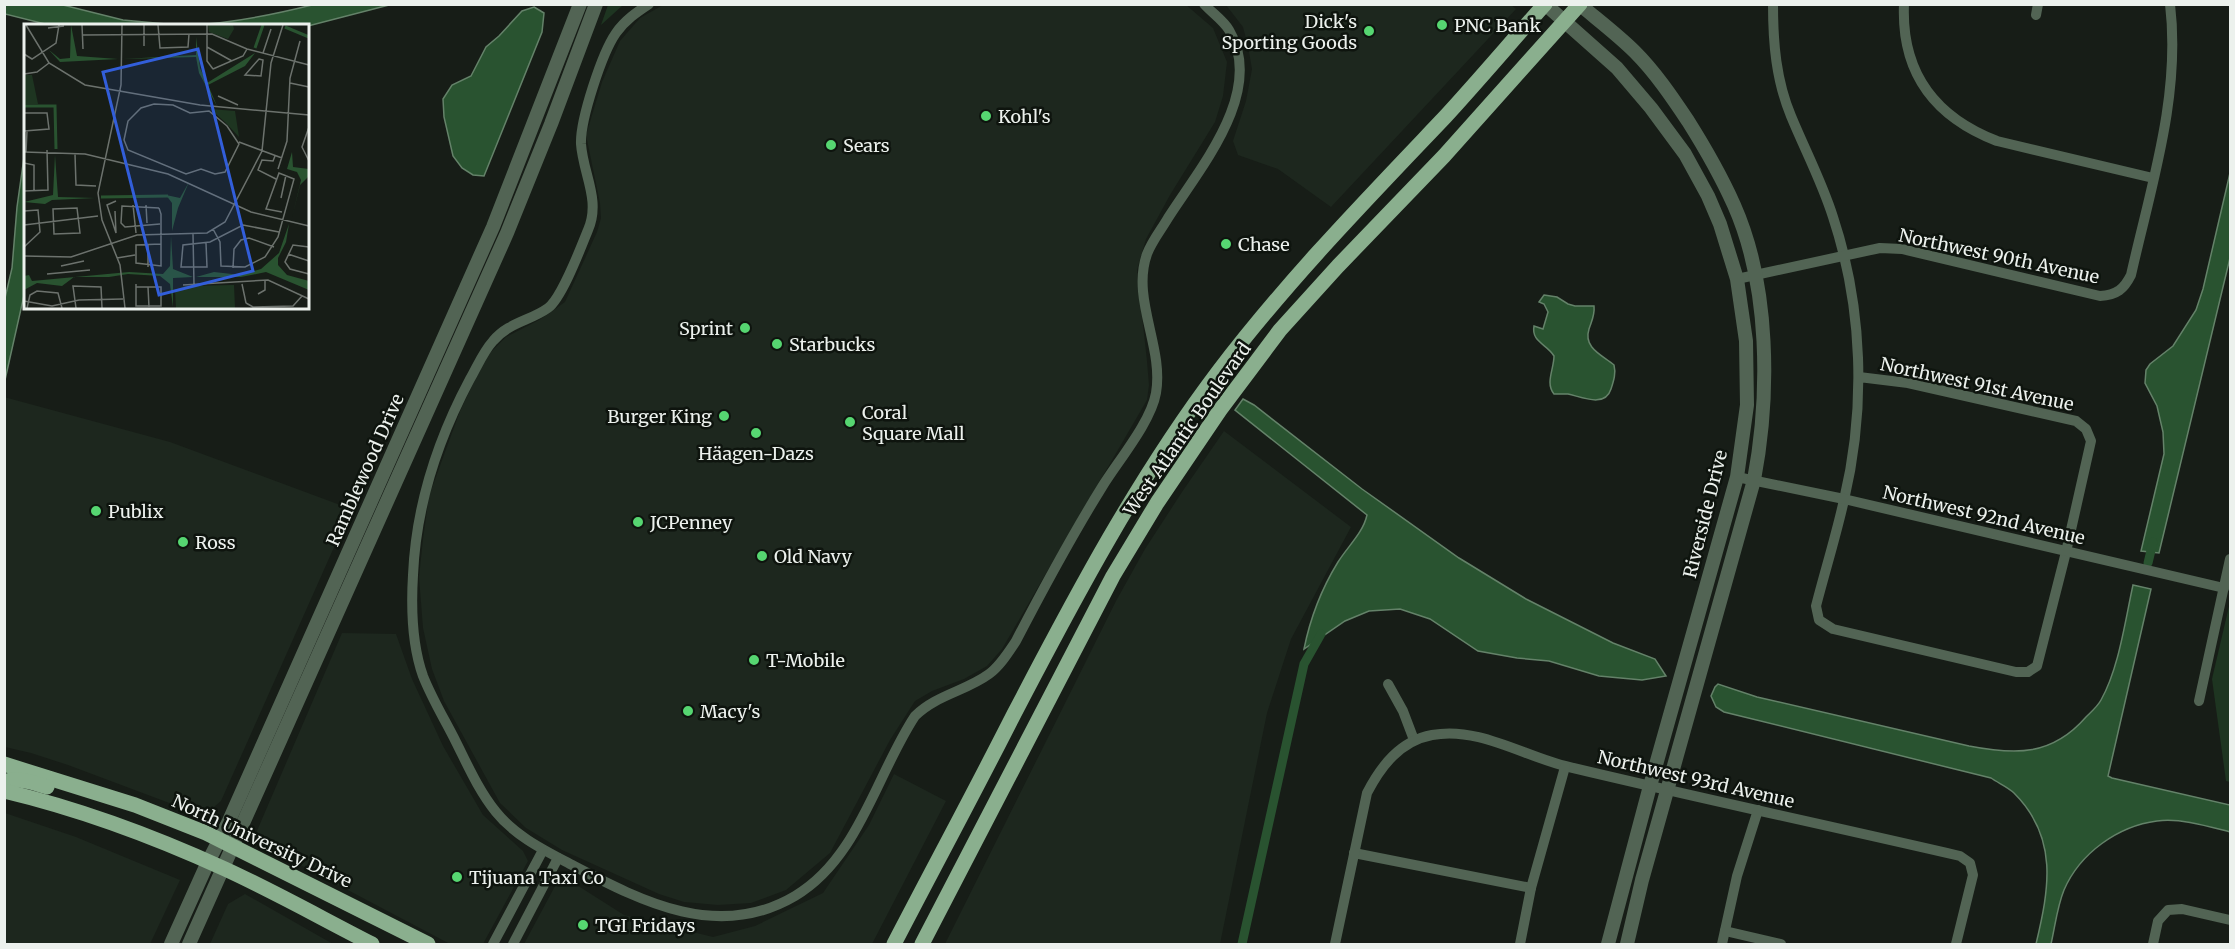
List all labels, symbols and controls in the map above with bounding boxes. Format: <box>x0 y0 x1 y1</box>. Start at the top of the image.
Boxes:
place label: Dick's Sporting Goods <box>1221 10 1357 54</box>
place label: PNC Bank <box>1454 14 1541 37</box>
marker: PNC Bank <box>1435 18 1449 32</box>
inset map <box>24 24 309 309</box>
marker: Dick's Sporting Goods <box>1362 24 1376 38</box>
place label: Kohl's <box>998 105 1051 128</box>
marker: Kohl's <box>979 109 993 123</box>
place label: Sears <box>843 134 890 157</box>
marker: Sears <box>824 138 838 152</box>
street label: Northwest 90th Avenue <box>1897 224 2101 288</box>
place label: Chase <box>1238 233 1290 256</box>
marker: Chase <box>1219 237 1233 251</box>
place label: Sprint <box>679 317 733 340</box>
marker: Sprint <box>738 321 752 335</box>
place label: Starbucks <box>789 333 875 356</box>
marker: Starbucks <box>770 337 784 351</box>
street label: West Atlantic Boulevard <box>1118 338 1256 521</box>
street label: Northwest 91st Avenue <box>1878 352 2076 416</box>
street label: Ramblewood Drive <box>321 390 409 550</box>
place label: Coral Square Mall <box>862 401 965 445</box>
place label: Burger King <box>607 405 712 428</box>
marker: Burger King <box>717 409 731 423</box>
marker: Coral Square Mall <box>843 415 857 429</box>
marker: Häagen-Dazs <box>749 426 763 440</box>
place label: Häagen-Dazs <box>698 442 814 465</box>
street label: Riverside Drive <box>1678 448 1732 580</box>
street label: Northwest 92nd Avenue <box>1881 481 2087 549</box>
place label: Publix <box>108 500 164 523</box>
marker: Publix <box>89 504 103 518</box>
place label: JCPenney <box>649 511 733 534</box>
marker: JCPenney <box>631 515 645 529</box>
place label: Ross <box>195 531 236 554</box>
marker: Ross <box>176 535 190 549</box>
place label: Old Navy <box>774 545 852 568</box>
marker: Old Navy <box>755 549 769 563</box>
place label: T-Mobile <box>766 649 845 672</box>
marker: T-Mobile <box>747 653 761 667</box>
place label: Macy's <box>700 700 761 723</box>
marker: Macy's <box>681 704 695 718</box>
street label: Northwest 93rd Avenue <box>1595 745 1797 813</box>
street label: North University Drive <box>168 789 356 893</box>
place label: Tijuana Taxi Co <box>469 866 604 889</box>
marker: Tijuana Taxi Co <box>450 870 464 884</box>
place label: TGI Fridays <box>595 914 696 937</box>
marker: TGI Fridays <box>576 918 590 932</box>

